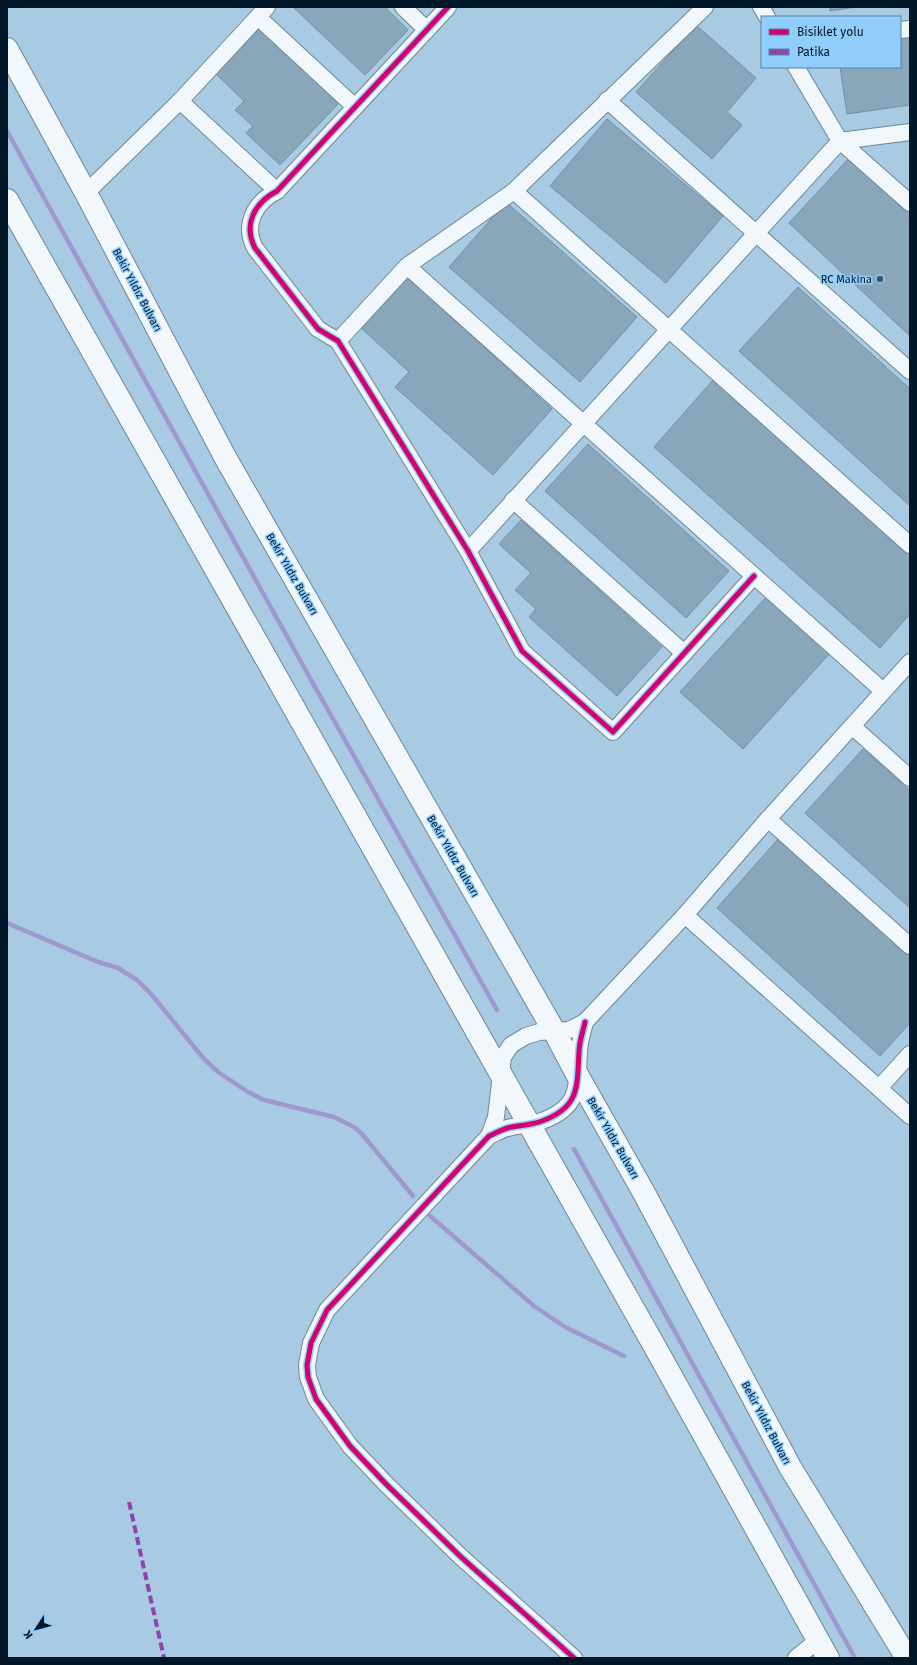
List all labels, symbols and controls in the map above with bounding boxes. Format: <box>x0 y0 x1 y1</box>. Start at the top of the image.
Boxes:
legend <box>761 16 901 68</box>
text: Bisiklet yolu <box>797 25 864 39</box>
text: Patika <box>797 45 830 59</box>
street label: Bekir Yıldız Bulvarı <box>110 246 164 334</box>
place label: RC Makina <box>821 273 872 286</box>
marker: RC Makina <box>875 274 885 284</box>
street label: Bekir Yıldız Bulvarı <box>263 531 321 617</box>
street label: Bekir Yıldız Bulvarı <box>424 813 482 899</box>
street label: Bekir Yıldız Bulvarı <box>584 1095 642 1181</box>
street label: Bekir Yıldız Bulvarı <box>739 1379 793 1467</box>
north arrow <box>16 1609 56 1649</box>
text: K <box>20 1627 36 1641</box>

